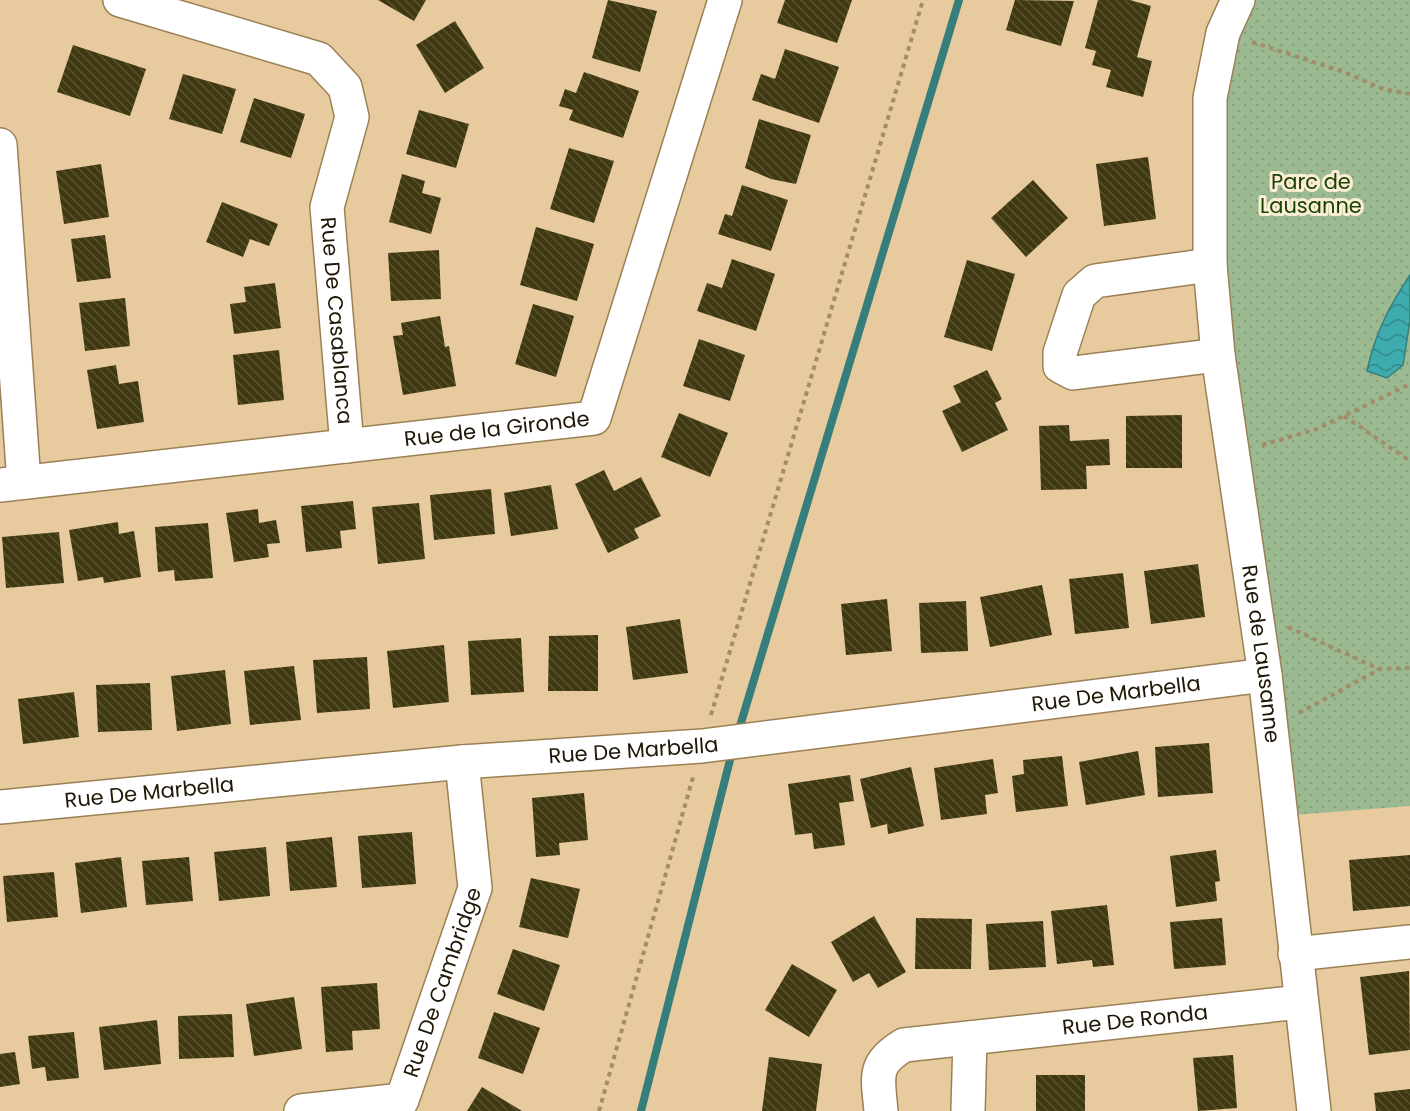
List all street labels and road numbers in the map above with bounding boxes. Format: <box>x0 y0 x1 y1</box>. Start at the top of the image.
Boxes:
street label: Rue De Casablanca <box>314 216 360 425</box>
street label: Rue de la Gironde <box>403 404 591 453</box>
street label: Rue de Lausanne <box>1235 563 1288 745</box>
street label: Rue De Marbella <box>1030 668 1202 718</box>
street label: Rue De Marbella <box>547 729 720 770</box>
street label: Rue De Marbella <box>63 769 235 815</box>
street label: Rue De Cambridge <box>396 883 488 1081</box>
street label: Rue De Ronda <box>1061 997 1209 1042</box>

